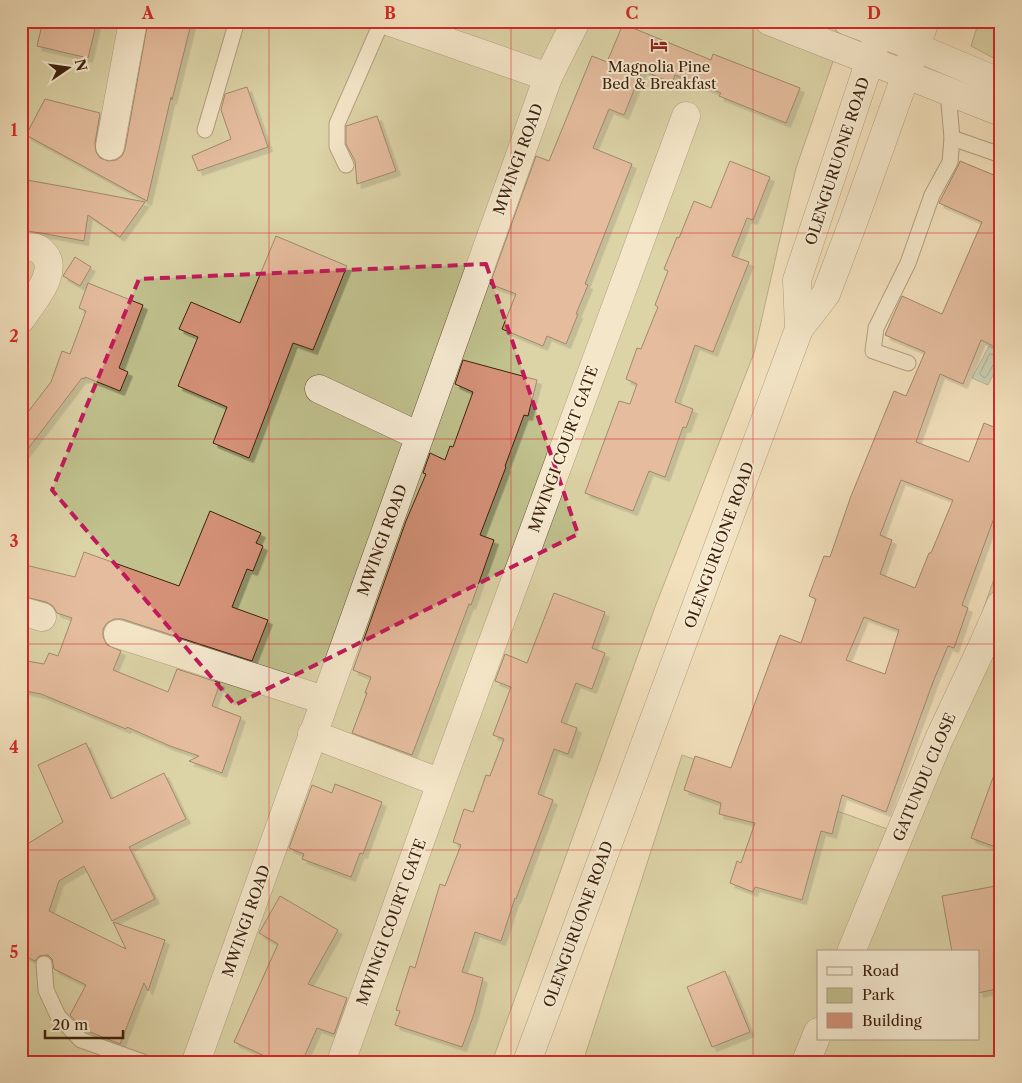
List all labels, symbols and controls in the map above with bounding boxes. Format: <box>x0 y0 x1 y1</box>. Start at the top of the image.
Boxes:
text: A <box>141 3 155 23</box>
text: B <box>384 3 396 23</box>
text: C <box>626 3 638 23</box>
text: D <box>867 3 881 23</box>
hotel icon: Magnolia Pine Bed & Breakfast <box>649 35 669 55</box>
north arrow <box>42 42 92 92</box>
text: N <box>71 57 91 73</box>
place label: Magnolia Pine Bed & Breakfast <box>602 57 717 93</box>
street label: OLENGURUONE ROAD <box>801 74 873 248</box>
street label: MWINGI ROAD <box>489 101 547 217</box>
text: 1 <box>10 120 18 140</box>
text: 2 <box>9 326 19 346</box>
street label: MWINGI COURT GATE <box>524 363 602 535</box>
street label: OLENGURUONE ROAD <box>680 459 758 631</box>
street label: MWINGI ROAD <box>353 482 411 598</box>
text: 3 <box>9 531 19 551</box>
street label: GATUNDU CLOSE <box>888 710 960 844</box>
text: 4 <box>9 737 19 757</box>
street label: MWINGI COURT GATE <box>352 836 430 1008</box>
street label: OLENGURUONE ROAD <box>539 838 617 1010</box>
street label: MWINGI ROAD <box>218 862 274 980</box>
text: 5 <box>10 942 19 962</box>
legend <box>817 950 980 1040</box>
text: Road <box>862 961 899 980</box>
text: Park <box>862 985 896 1004</box>
scale bar <box>45 1008 122 1040</box>
text: Building <box>862 1011 922 1030</box>
text: 20 m <box>52 1015 88 1034</box>

